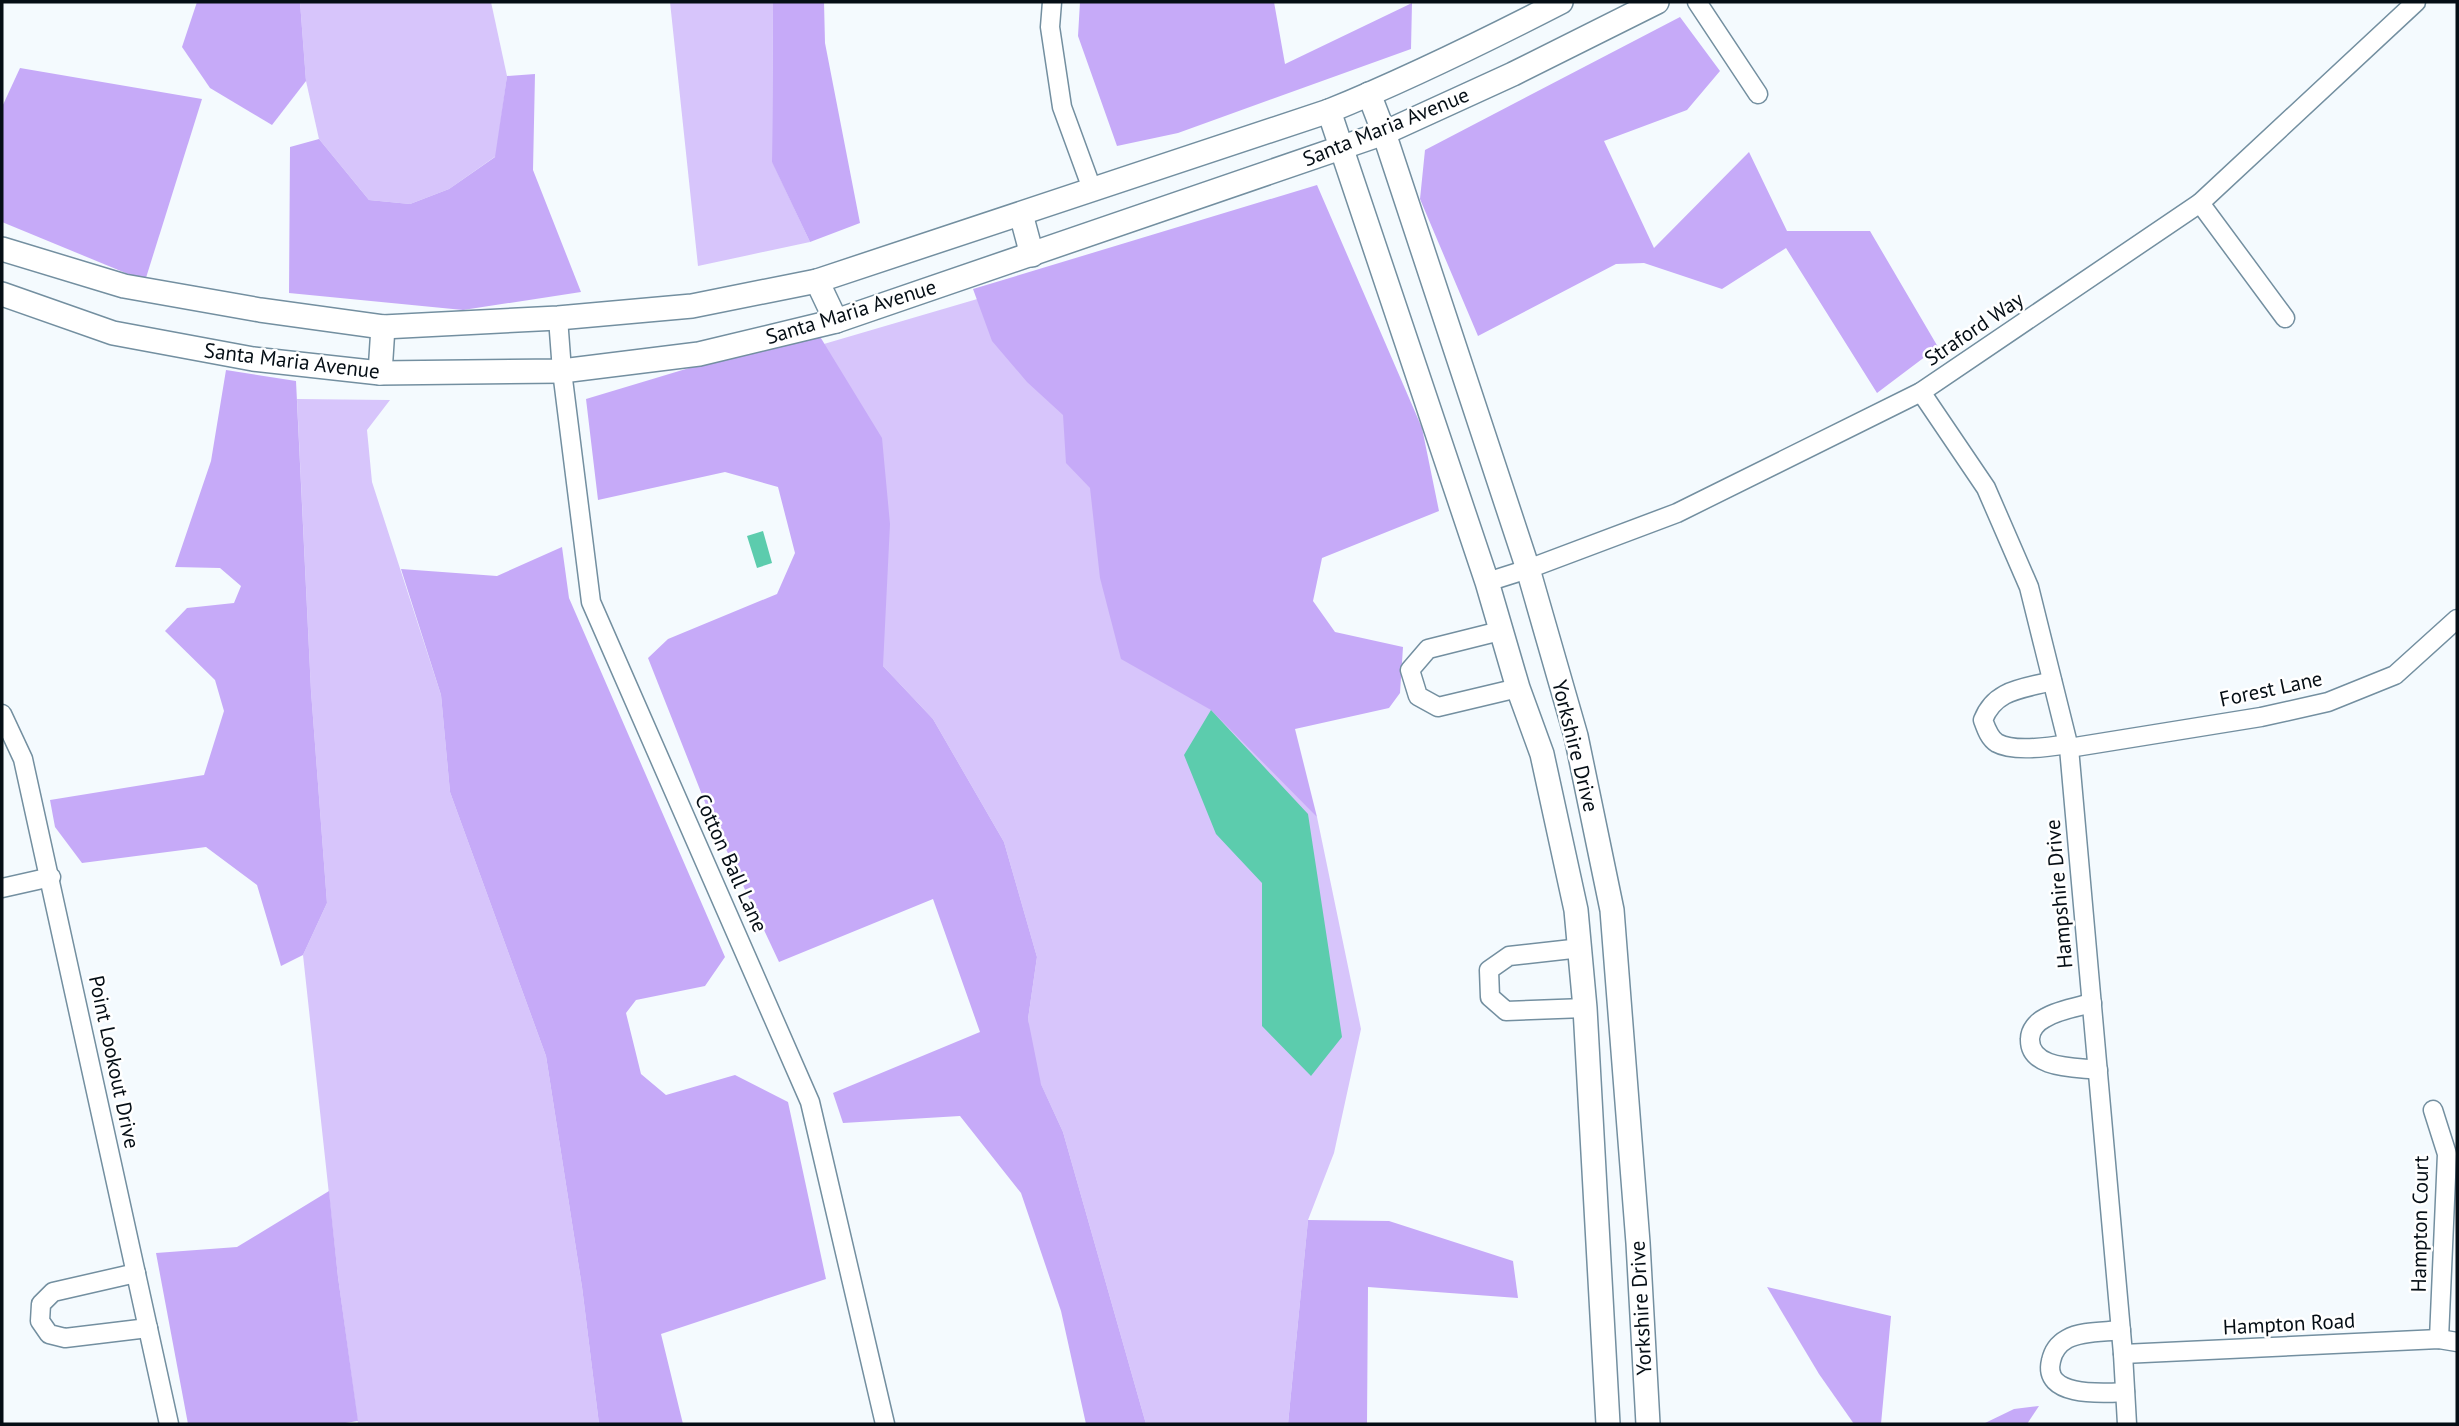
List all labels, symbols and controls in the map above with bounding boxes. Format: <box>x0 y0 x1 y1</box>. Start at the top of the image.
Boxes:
street label: Santa Maria Avenue <box>1299 81 1473 172</box>
street label: Santa Maria Avenue <box>762 273 939 350</box>
street label: Straford Way <box>1919 285 2029 372</box>
street label: Santa Maria Avenue <box>203 336 382 385</box>
street label: Forest Lane <box>2217 664 2325 713</box>
street label: Yorkshire Drive <box>1546 677 1605 815</box>
street label: Cotton Ball Lane <box>689 790 774 936</box>
street label: Hampshire Drive <box>2039 818 2078 970</box>
street label: Point Lookout Drive <box>83 973 146 1151</box>
street label: Hampton Court <box>2405 1155 2434 1293</box>
street label: Yorkshire Drive <box>1623 1240 1658 1376</box>
street label: Hampton Road <box>2222 1307 2356 1340</box>

